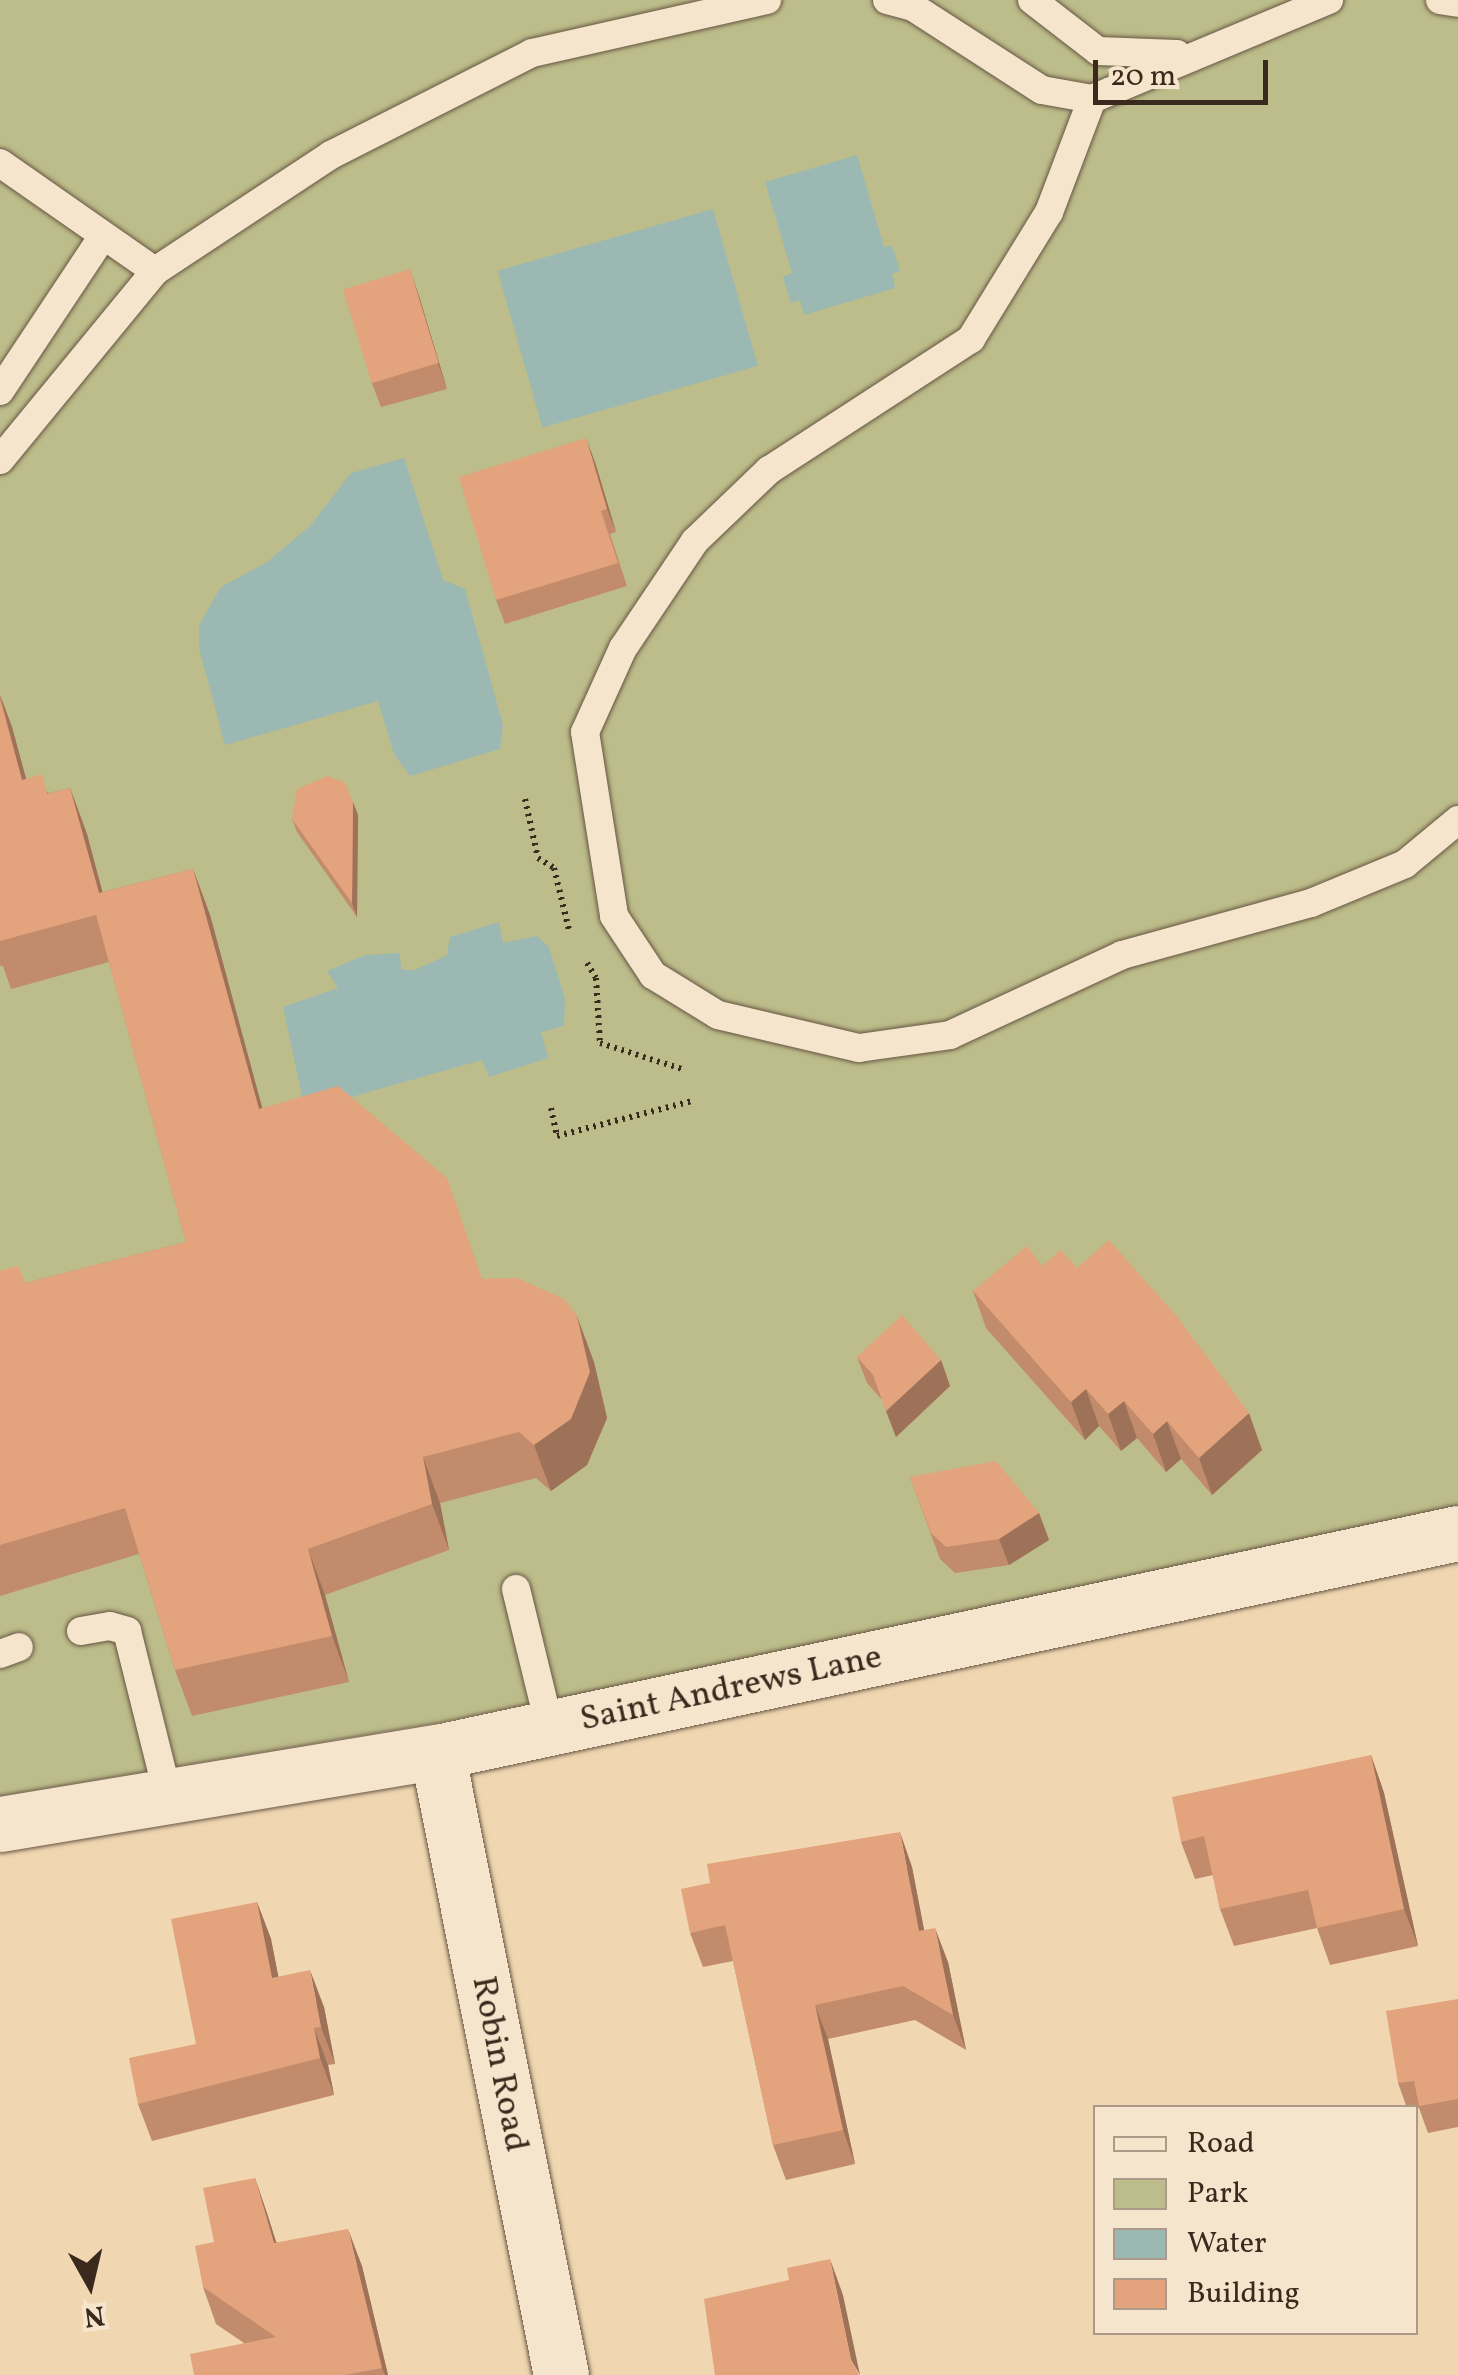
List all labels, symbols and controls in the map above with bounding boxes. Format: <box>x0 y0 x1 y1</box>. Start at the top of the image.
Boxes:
scale bar <box>1098 40 1273 102</box>
text: 20 m <box>1110 56 1176 98</box>
street label: Saint Andrews Lane <box>576 1637 886 1741</box>
street label: Robin Road <box>461 1973 537 2155</box>
legend <box>1093 2105 1418 2335</box>
text: Road <box>1187 2123 1255 2165</box>
text: Park <box>1187 2173 1248 2215</box>
text: Water <box>1187 2223 1267 2265</box>
north arrow <box>40 2235 140 2335</box>
text: Building <box>1187 2273 1300 2315</box>
text: N <box>81 2294 107 2336</box>

